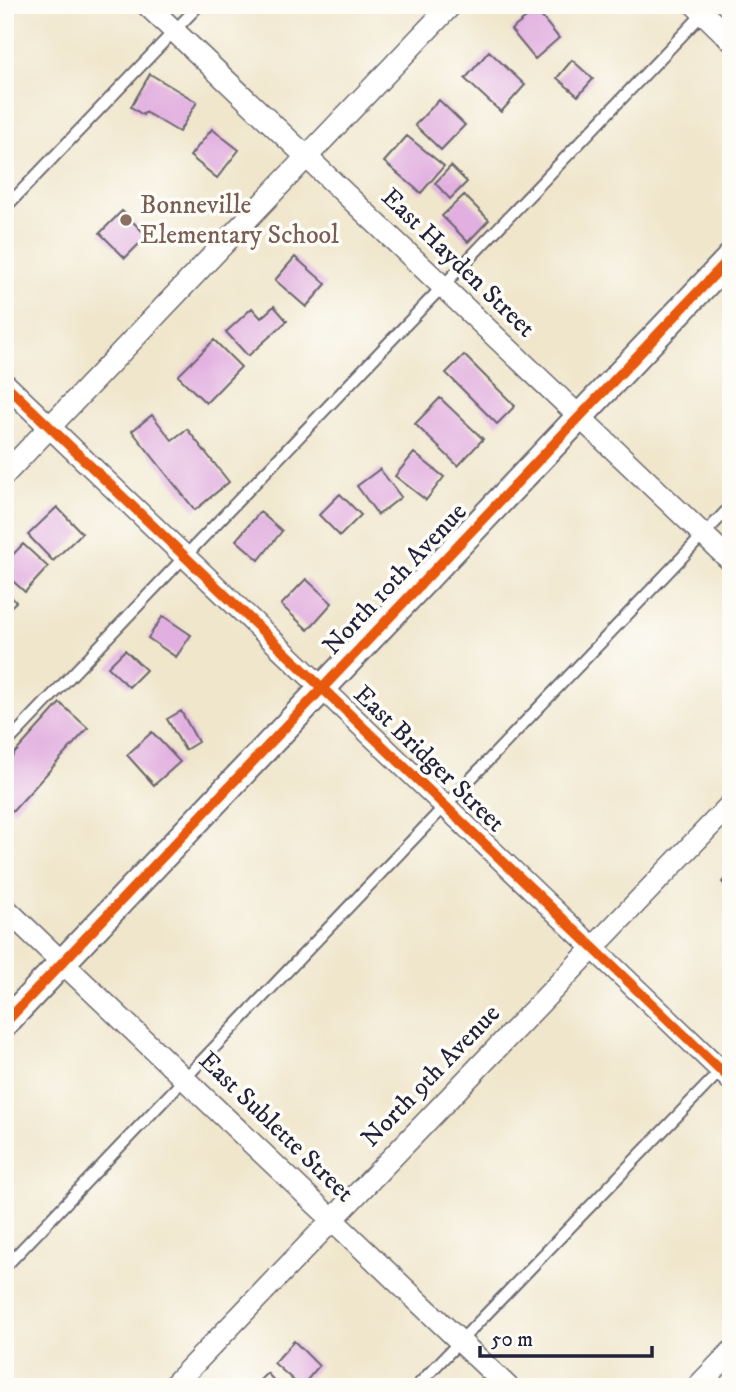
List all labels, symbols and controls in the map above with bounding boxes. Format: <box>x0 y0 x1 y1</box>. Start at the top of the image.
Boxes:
street label: East Hayden Street <box>374 181 542 345</box>
place label: Bonneville Elementary School <box>140 189 339 252</box>
marker: Bonneville Elementary School <box>118 212 134 228</box>
street label: North 10th Avenue <box>316 496 474 662</box>
street label: East Bridger Street <box>346 678 512 840</box>
street label: North 9th Avenue <box>355 998 507 1154</box>
street label: East Sublette Street <box>191 1045 361 1209</box>
scale bar <box>480 1315 652 1359</box>
text: 50 m <box>491 1327 533 1353</box>

